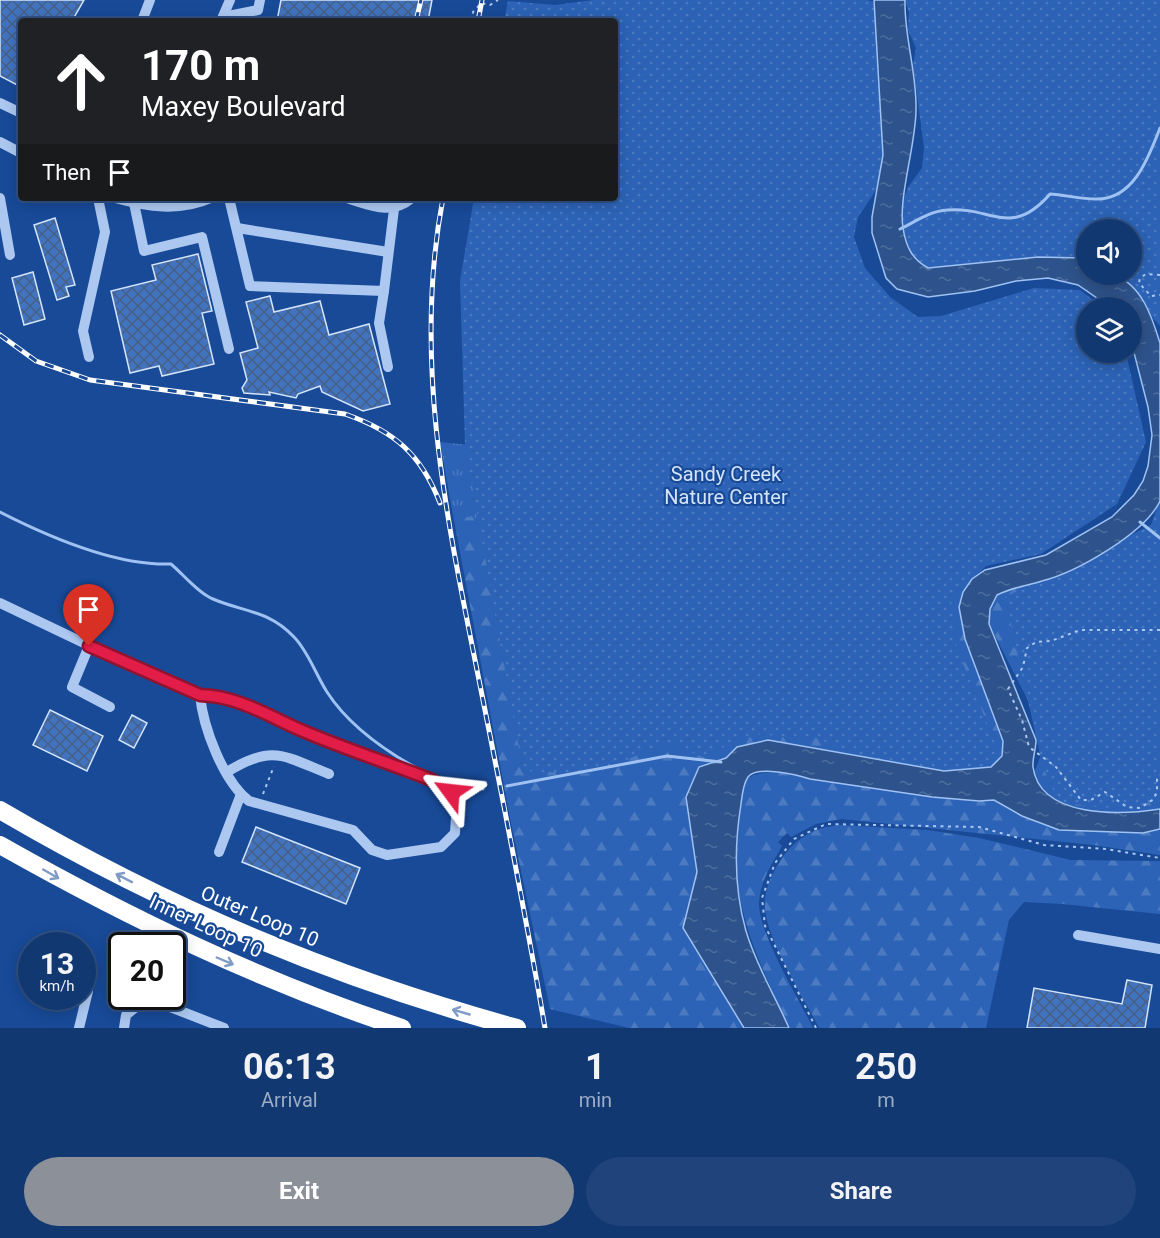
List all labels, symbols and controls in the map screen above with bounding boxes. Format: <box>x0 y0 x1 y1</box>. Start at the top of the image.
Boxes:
text: 170 m <box>141 41 260 90</box>
icon: ahead <box>42 42 120 120</box>
text: Maxey Boulevard <box>141 91 346 123</box>
icon: arrive <box>103 156 136 189</box>
text: Then <box>42 160 91 185</box>
map controls <box>1076 219 1142 363</box>
button: sound <box>1076 219 1142 285</box>
button: layers <box>1076 297 1142 363</box>
park label: Sandy Creek Nature Center <box>664 462 788 509</box>
pin <box>63 584 114 646</box>
icon: arrive <box>72 593 105 626</box>
position arrow <box>419 760 483 824</box>
one-way arrow <box>42 868 59 880</box>
one-way arrow <box>116 872 134 883</box>
street label: Outer Loop 10 <box>197 880 323 952</box>
street label: Inner Loop 10 <box>146 889 266 963</box>
speed limit sign: 20 <box>108 932 186 1010</box>
text: 13 <box>40 946 74 981</box>
one-way arrow <box>216 956 234 967</box>
text: km/h <box>39 977 75 995</box>
one-way arrow <box>452 1006 471 1018</box>
text: 06:13 <box>243 1046 336 1088</box>
text: 1 <box>585 1046 606 1088</box>
text: 250 <box>855 1046 917 1088</box>
text: Arrival <box>261 1088 318 1112</box>
text: min <box>579 1088 612 1112</box>
text: m <box>877 1088 895 1112</box>
button: Exit <box>24 1157 574 1226</box>
button: Share <box>586 1157 1136 1226</box>

